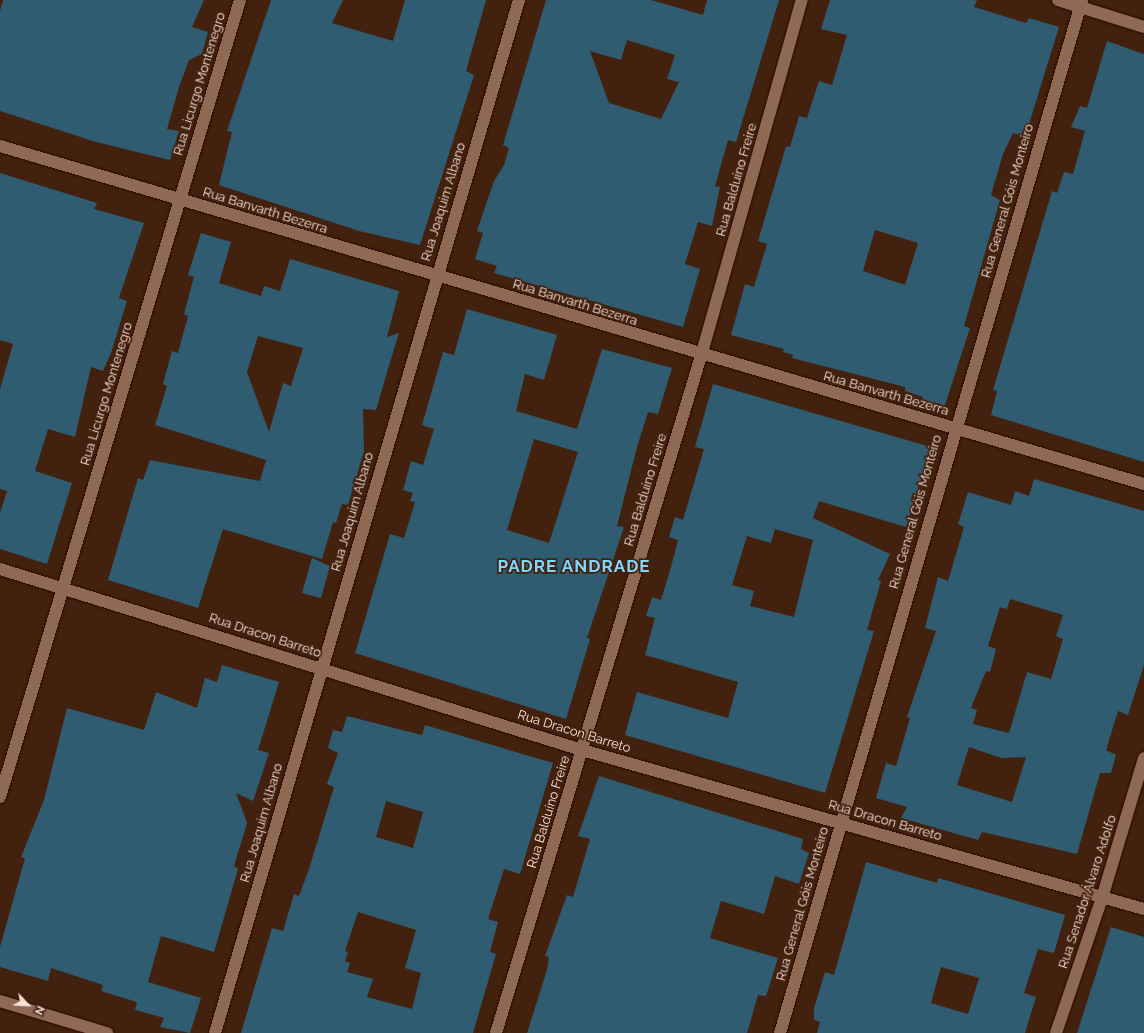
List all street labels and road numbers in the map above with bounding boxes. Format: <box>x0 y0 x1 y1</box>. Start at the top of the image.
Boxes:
street label: Rua Licurgo Montenegro <box>171 10 229 158</box>
street label: Rua Balduíno Freire <box>713 122 761 238</box>
street label: Rua General Góis Monteiro <box>978 122 1038 280</box>
street label: Rua Joaquim Albano <box>418 140 470 264</box>
street label: Rua Banvarth Bezerra <box>201 185 329 237</box>
street label: Rua Banvarth Bezerra <box>511 277 639 329</box>
street label: Rua Licurgo Montenegro <box>78 320 136 468</box>
street label: Rua Banvarth Bezerra <box>822 369 950 419</box>
street label: Rua Balduíno Freire <box>621 432 671 548</box>
street label: Rua General Góis Monteiro <box>886 433 946 591</box>
street label: Rua Joaquim Albano <box>328 450 378 574</box>
street label: Rua Dracon Barreto <box>207 610 323 662</box>
street label: Rua Dracon Barreto <box>516 707 632 757</box>
street label: Rua Balduíno Freire <box>524 754 574 870</box>
street label: Rua Joaquim Albano <box>237 761 287 885</box>
street label: Rua Dracon Barreto <box>826 797 944 845</box>
street label: Rua Senador Álvaro Adolfo <box>1056 813 1120 971</box>
street label: Rua General Góis Monteiro <box>773 825 833 983</box>

